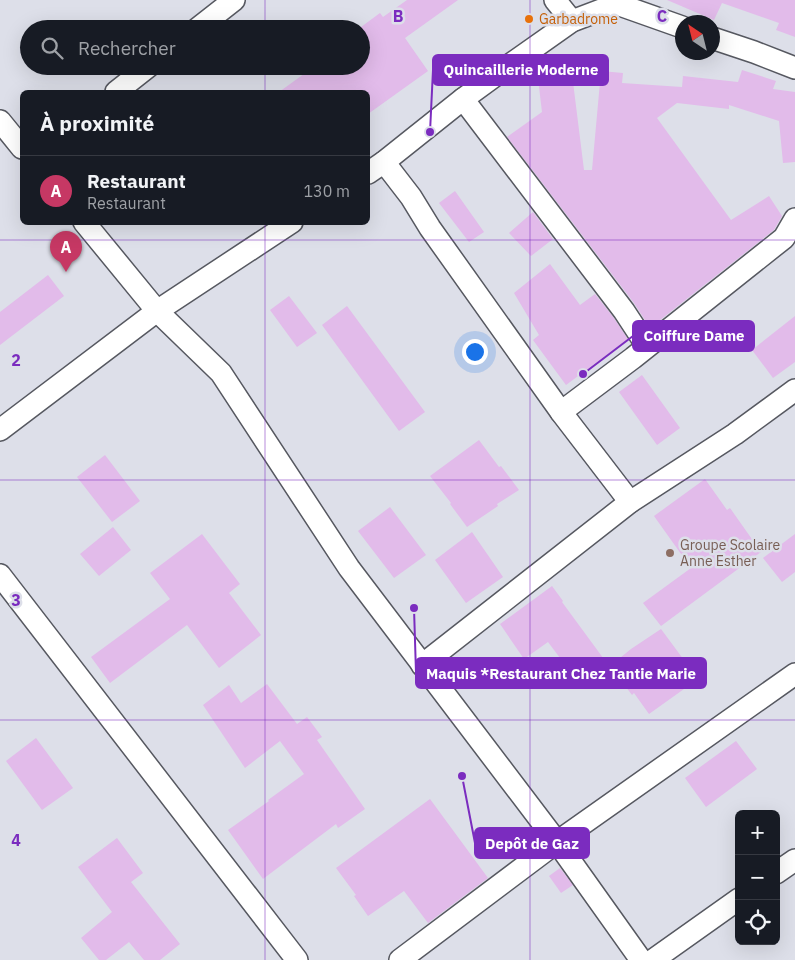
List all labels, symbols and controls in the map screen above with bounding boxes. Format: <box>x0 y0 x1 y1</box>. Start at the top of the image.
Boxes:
text: B <box>393 6 404 26</box>
text: C <box>657 6 667 26</box>
place label: Garbadrome <box>539 10 618 28</box>
marker: Garbadrome <box>523 13 535 25</box>
north arrow <box>675 15 720 60</box>
search box <box>20 20 370 75</box>
icon: search <box>38 34 66 62</box>
text: Rechercher <box>78 36 176 60</box>
callout: Quincaillerie Moderne <box>433 55 608 85</box>
text: Quincaillerie Moderne <box>444 60 598 79</box>
text: À proximité <box>40 109 154 137</box>
text: Restaurant <box>87 169 186 193</box>
text: A <box>51 181 61 201</box>
text: 130 m <box>303 181 350 201</box>
text: Restaurant <box>87 193 166 213</box>
pin: A <box>50 231 82 272</box>
callout: Coiffure Dame <box>633 321 754 351</box>
text: Coiffure Dame <box>643 326 745 345</box>
your location <box>462 339 488 365</box>
text: 2 <box>11 350 21 370</box>
place label: Groupe Scolaire Anne Esther <box>680 536 780 570</box>
marker: Groupe Scolaire Anne Esther <box>664 547 676 559</box>
text: 3 <box>11 590 21 610</box>
callout: Maquis *Restaurant Chez Tantie Marie <box>416 658 706 688</box>
text: Maquis *Restaurant Chez Tantie Marie <box>426 664 696 683</box>
map controls <box>735 810 780 945</box>
button: + <box>735 810 780 855</box>
callout: Depôt de Gaz <box>475 828 589 858</box>
text: 4 <box>11 830 21 850</box>
text: Depôt de Gaz <box>485 834 579 853</box>
button: − <box>735 855 780 900</box>
button: locate <box>735 900 780 945</box>

